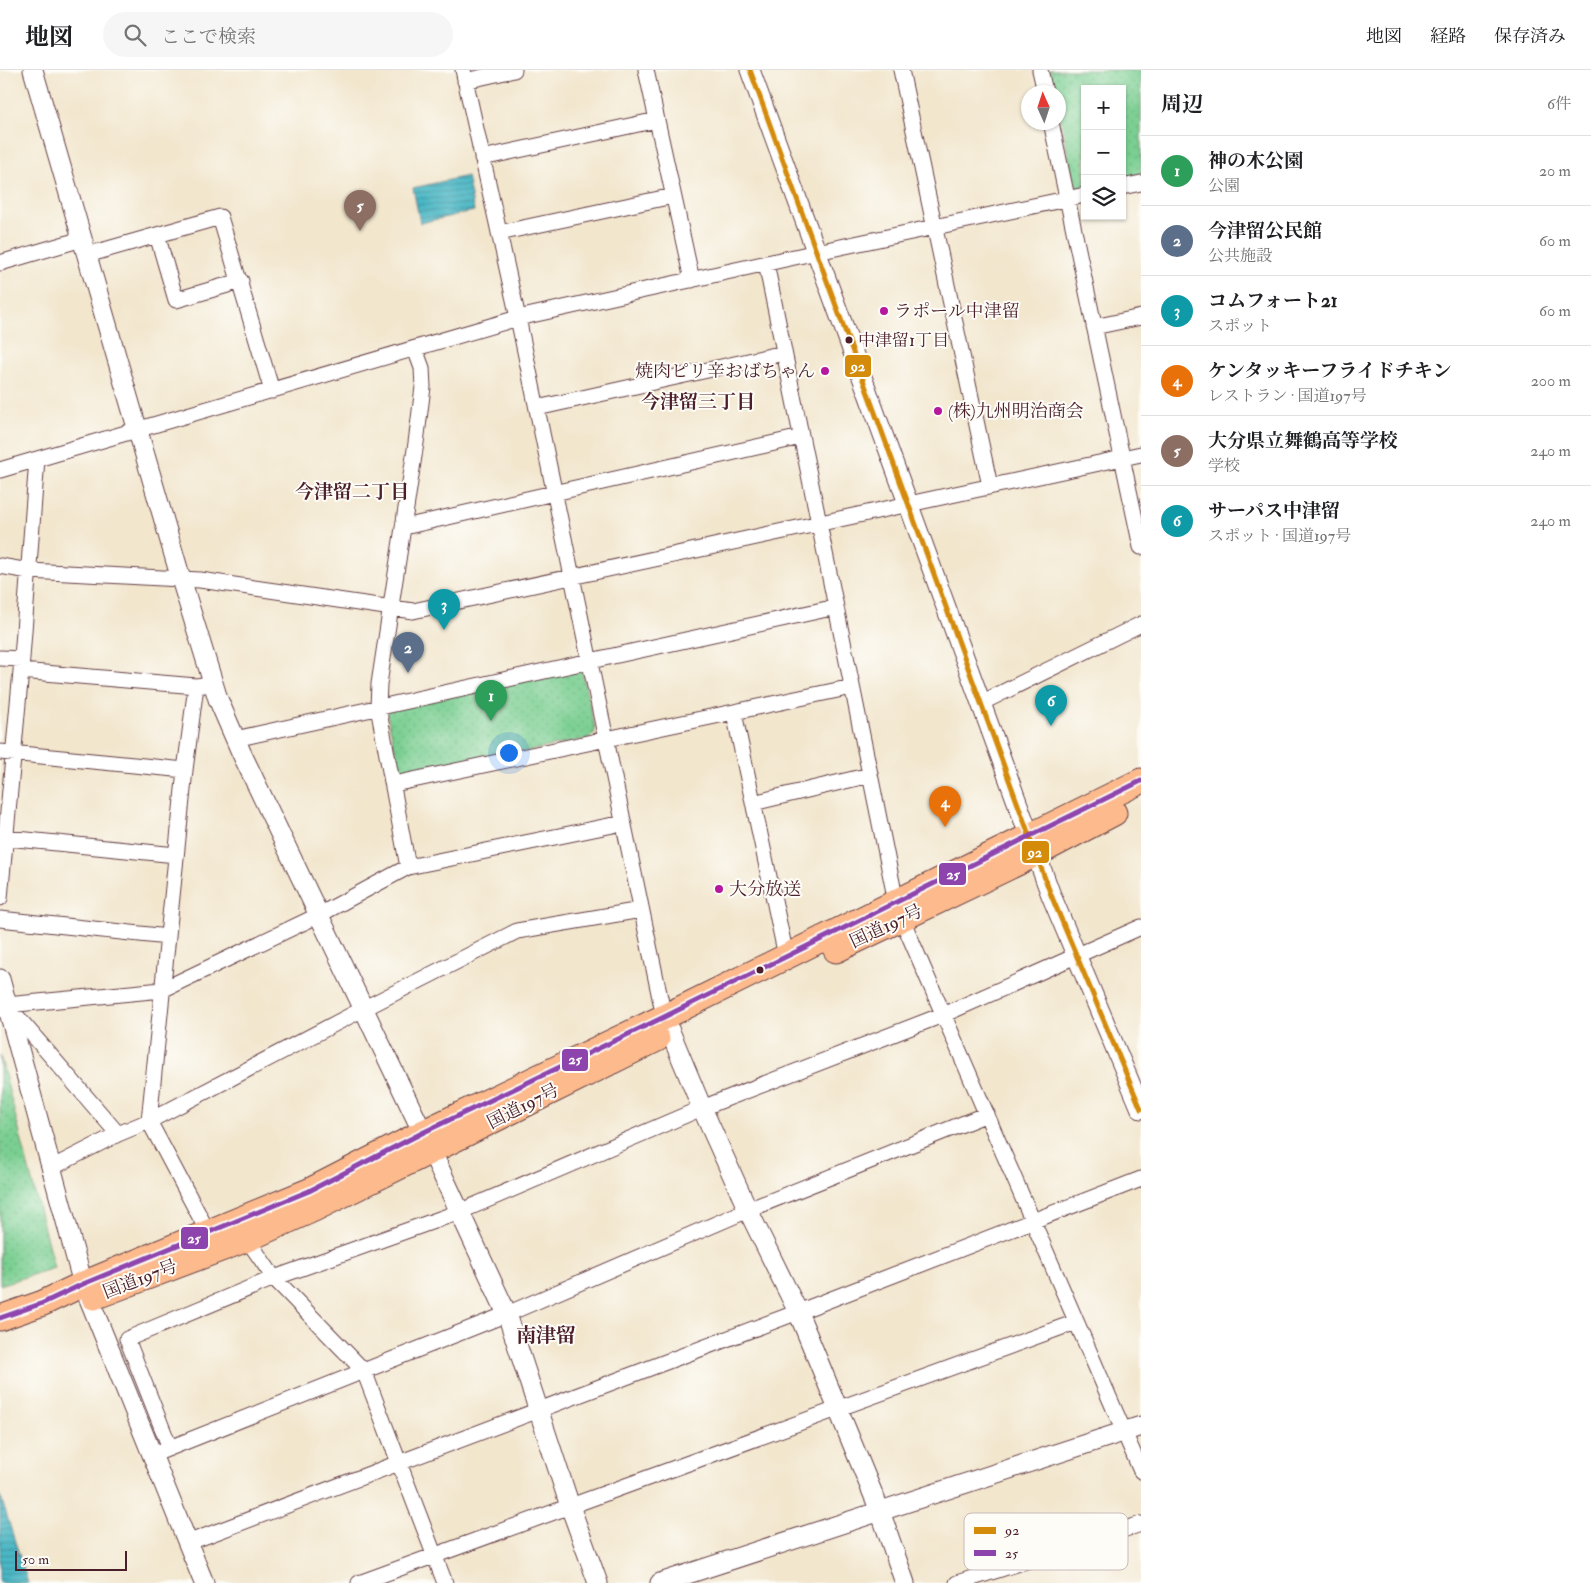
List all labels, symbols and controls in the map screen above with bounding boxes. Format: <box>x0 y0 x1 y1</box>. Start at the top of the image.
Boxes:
search box <box>103 12 453 57</box>
icon: search <box>121 21 149 49</box>
text: 地図 <box>25 22 73 53</box>
text: ここで検索 <box>161 25 256 49</box>
text: 地図 <box>1366 25 1402 48</box>
text: 経路 <box>1430 25 1466 48</box>
text: 保存済み <box>1494 25 1566 48</box>
north arrow <box>1021 85 1066 130</box>
map controls <box>1081 85 1126 220</box>
button: + <box>1081 85 1126 130</box>
text: 周辺 <box>1161 91 1203 118</box>
text: 6件 <box>1547 94 1571 114</box>
button: − <box>1081 130 1126 175</box>
text: 神の木公園 <box>1208 149 1303 173</box>
text: 1 <box>1174 161 1180 181</box>
text: 20 m <box>1539 161 1571 181</box>
button: layers <box>1081 175 1126 220</box>
text: 公園 <box>1208 176 1240 196</box>
pin: 5 <box>344 190 376 231</box>
text: 今津留公民館 <box>1208 219 1322 243</box>
text: 2 <box>1173 231 1181 251</box>
text: 60 m <box>1539 231 1571 251</box>
text: 公共施設 <box>1208 246 1272 266</box>
text: コムフォート21 <box>1208 289 1337 313</box>
place label: ラポール中津留 <box>894 300 1020 323</box>
text: 3 <box>1174 301 1180 321</box>
text: 60 m <box>1539 301 1571 321</box>
marker: ラポール中津留 <box>878 305 890 317</box>
text: スポット <box>1208 316 1272 336</box>
place label: 中津留1丁目 <box>858 330 949 351</box>
marker: 中津留1丁目 <box>844 335 854 345</box>
line badge: 92 <box>844 354 872 378</box>
text: 92 <box>849 358 865 375</box>
text: ケンタッキーフライドチキン <box>1208 359 1452 383</box>
place label: 焼肉ピリ辛おばちゃん <box>635 360 815 383</box>
marker: 焼肉ピリ辛おばちゃん <box>819 365 831 377</box>
text: 4 <box>1173 371 1181 391</box>
text: 200 m <box>1531 371 1571 391</box>
text: レストラン · 国道197号 <box>1208 386 1367 406</box>
district label: 今津留三丁目 <box>641 390 755 414</box>
place label: (株)九州明治商会 <box>948 400 1084 423</box>
marker: (株)九州明治商会 <box>932 405 944 417</box>
text: 大分県立舞鶴高等学校 <box>1208 429 1398 453</box>
text: 5 <box>1173 441 1181 461</box>
text: 240 m <box>1530 441 1571 461</box>
text: 学校 <box>1208 456 1240 476</box>
district label: 今津留二丁目 <box>295 480 409 504</box>
text: サーパス中津留 <box>1208 499 1340 523</box>
text: 6 <box>1173 511 1181 531</box>
text: 240 m <box>1530 511 1571 531</box>
text: スポット · 国道197号 <box>1208 526 1351 546</box>
pin: 3 <box>428 589 460 630</box>
pin: 2 <box>392 632 424 673</box>
pin: 1 <box>475 680 507 721</box>
pin: 6 <box>1035 685 1067 726</box>
your location <box>496 740 522 766</box>
pin: 4 <box>929 786 961 827</box>
line badge: 92 <box>1021 840 1050 864</box>
text: 92 <box>1026 844 1042 861</box>
line badge: 25 <box>938 862 967 886</box>
text: 25 <box>946 866 960 883</box>
place label: 大分放送 <box>729 878 801 901</box>
marker: 大分放送 <box>713 883 725 895</box>
street label: 国道197号 <box>846 900 926 953</box>
unlabelled marker <box>755 965 765 975</box>
line badge: 25 <box>561 1048 589 1072</box>
text: 25 <box>568 1051 582 1068</box>
street label: 国道197号 <box>483 1079 563 1134</box>
line badge: 25 <box>180 1226 209 1250</box>
text: 25 <box>187 1230 201 1247</box>
street label: 国道197号 <box>100 1255 181 1304</box>
district label: 南津留 <box>516 1323 576 1348</box>
legend <box>964 1513 1128 1570</box>
text: 92 <box>1004 1522 1019 1539</box>
text: 25 <box>1005 1545 1019 1562</box>
scale bar <box>15 1548 128 1571</box>
text: 50 m <box>22 1551 49 1568</box>

